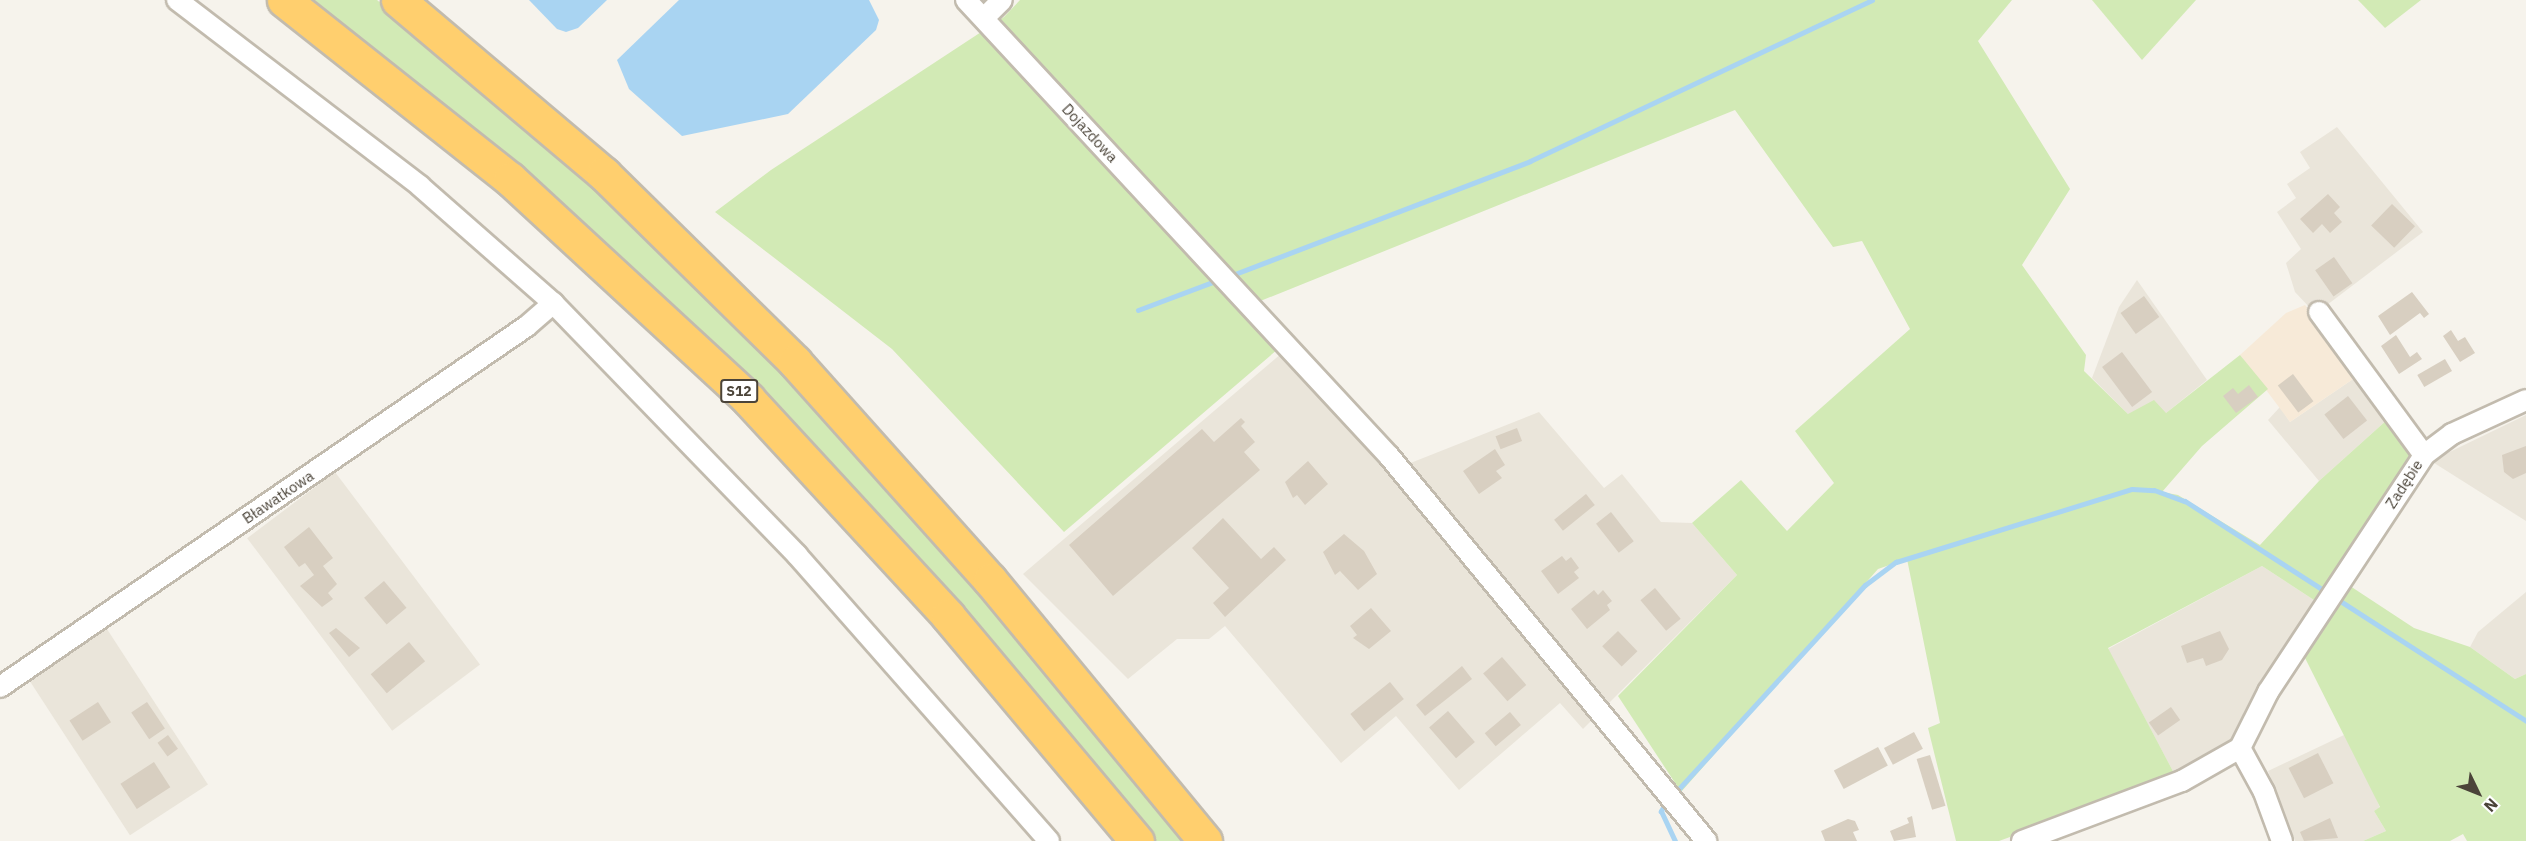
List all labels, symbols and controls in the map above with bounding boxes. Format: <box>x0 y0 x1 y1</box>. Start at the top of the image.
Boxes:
street label: Dojazdowa <box>1058 100 1122 166</box>
road number: S12 <box>720 380 758 402</box>
street label: Zadębie <box>2382 456 2426 512</box>
street label: Bławatkowa <box>239 467 317 527</box>
north arrow <box>2448 763 2508 823</box>
text: N <box>2480 794 2502 816</box>

